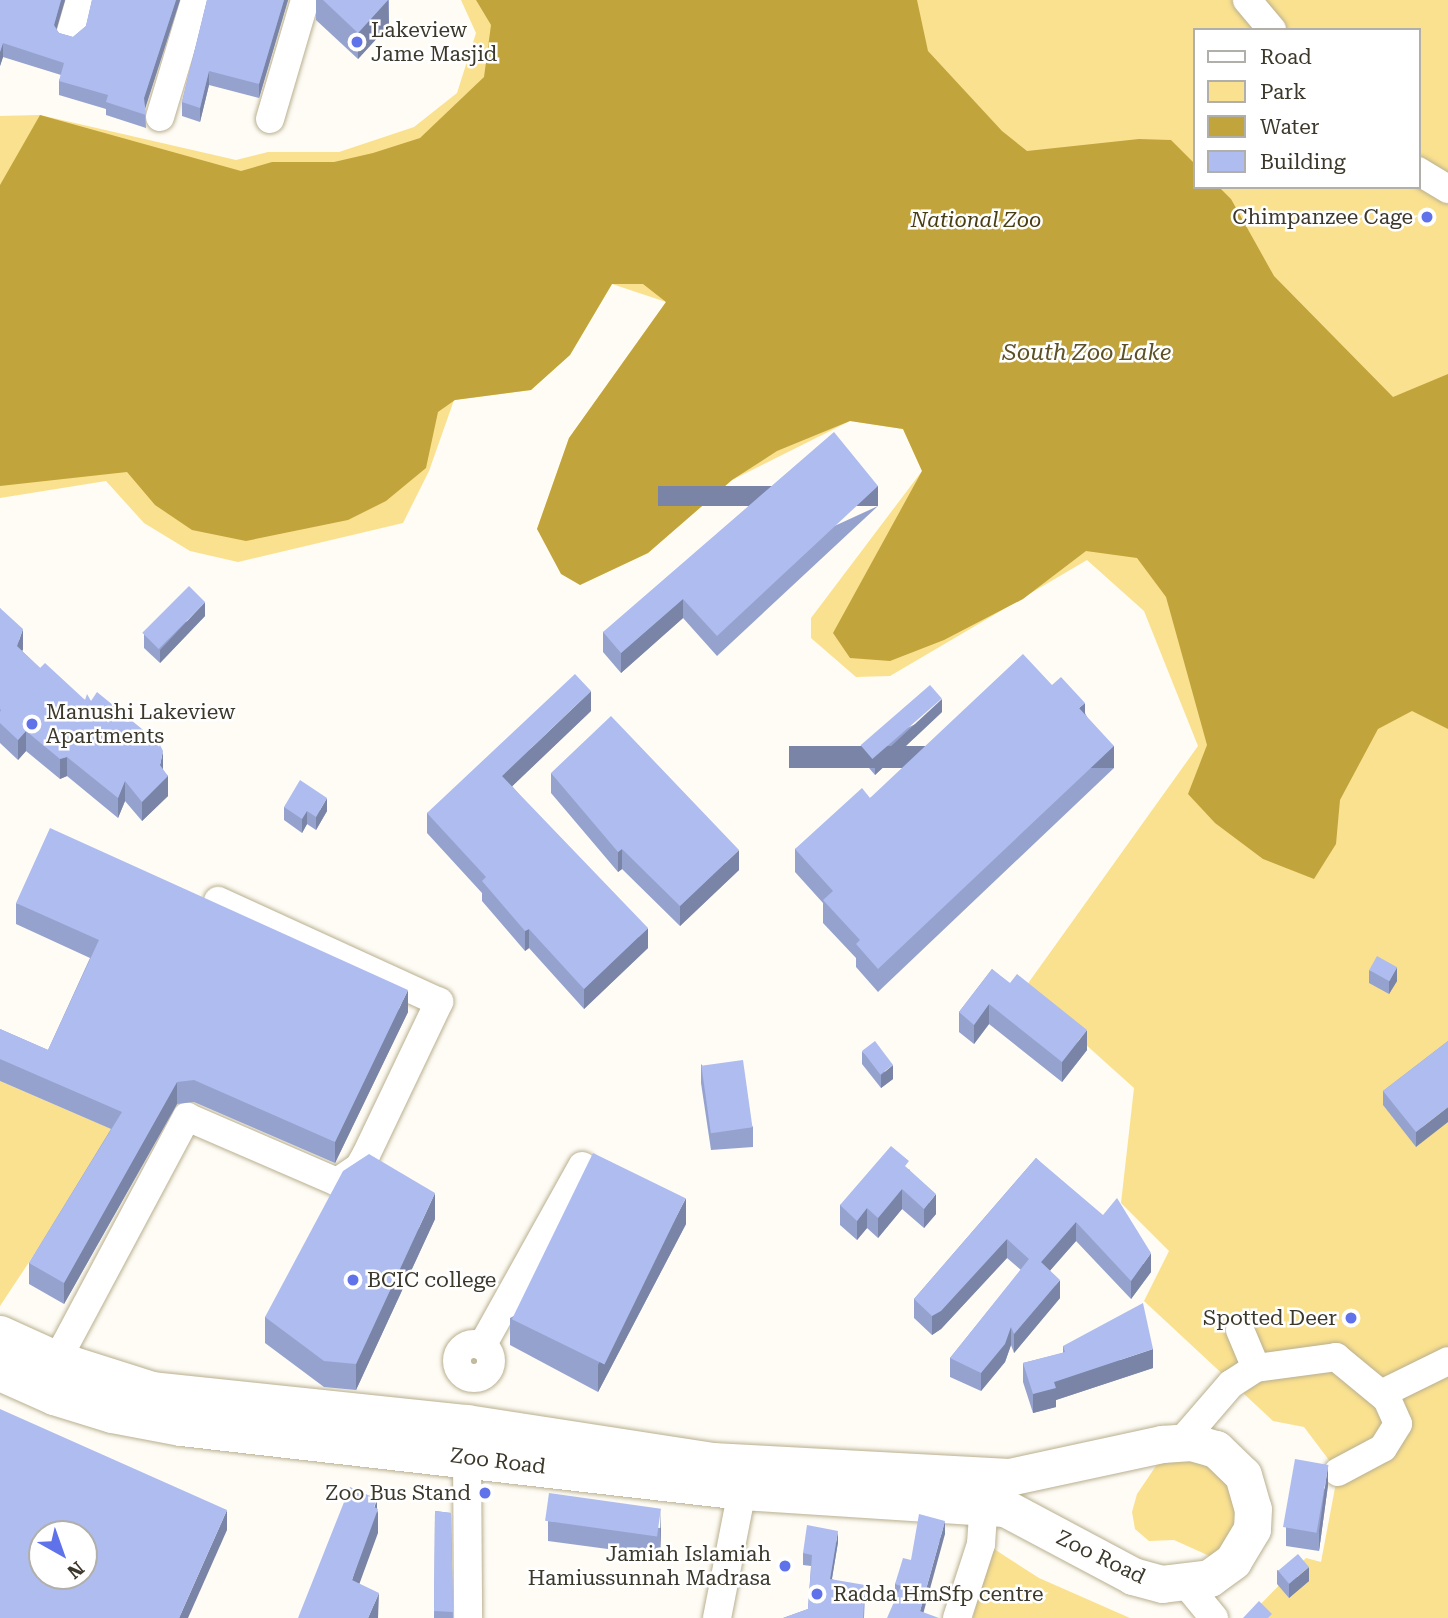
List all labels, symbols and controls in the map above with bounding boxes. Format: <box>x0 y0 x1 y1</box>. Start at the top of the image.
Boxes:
place label: Lakeview Jame Masjid <box>371 17 497 67</box>
legend <box>1192 28 1420 189</box>
marker: Lakeview Jame Masjid <box>349 34 365 50</box>
text: Road <box>1260 45 1312 69</box>
text: Park <box>1260 80 1306 104</box>
text: Water <box>1260 115 1319 139</box>
text: Building <box>1260 150 1346 174</box>
place label: Chimpanzee Cage <box>1232 204 1413 230</box>
park label: National Zoo <box>911 207 1041 233</box>
marker: Chimpanzee Cage <box>1419 209 1435 225</box>
water label: South Zoo Lake <box>1003 339 1171 367</box>
place label: Manushi Lakeview Apartments <box>46 699 235 749</box>
marker: Manushi Lakeview Apartments <box>24 716 40 732</box>
place label: BCIC college <box>367 1267 496 1293</box>
marker: BCIC college <box>345 1272 361 1288</box>
place label: Spotted Deer <box>1203 1305 1337 1331</box>
marker: Spotted Deer <box>1343 1310 1359 1326</box>
street label: Zoo Road <box>449 1443 547 1479</box>
place label: Zoo Bus Stand <box>325 1480 471 1506</box>
marker: Zoo Bus Stand <box>477 1485 493 1501</box>
north arrow <box>28 1520 98 1590</box>
street label: Zoo Road <box>1052 1525 1150 1589</box>
place label: Jamiah Islamiah Hamiussunnah Madrasa <box>528 1541 771 1591</box>
text: N <box>63 1556 89 1583</box>
marker: Jamiah Islamiah Hamiussunnah Madrasa <box>777 1558 793 1574</box>
place label: Radda HmSfp centre <box>833 1581 1043 1607</box>
marker: Radda HmSfp centre <box>807 1584 827 1604</box>

